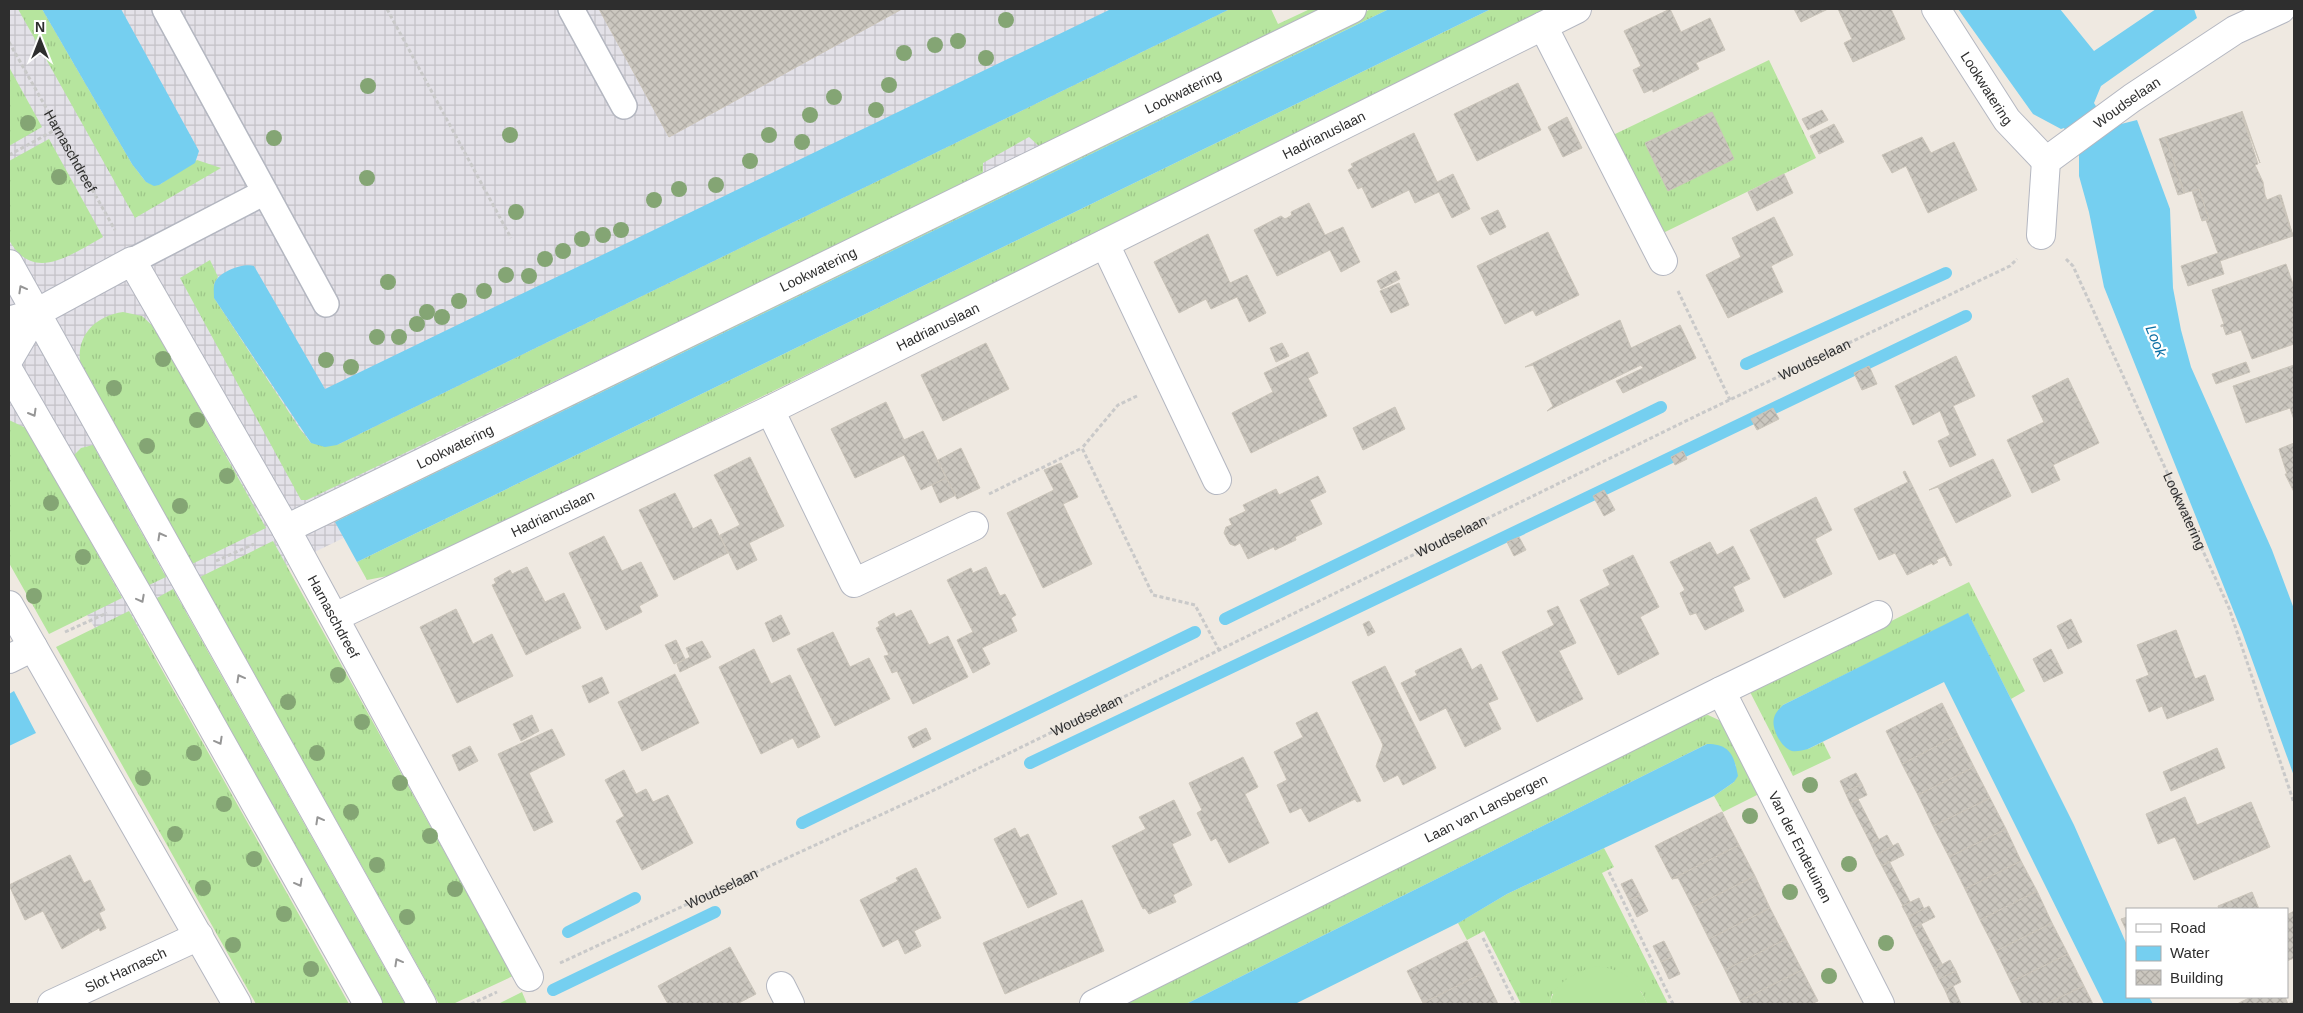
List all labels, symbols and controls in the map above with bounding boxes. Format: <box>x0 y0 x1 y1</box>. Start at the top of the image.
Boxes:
north arrow <box>15 15 65 65</box>
text: N <box>35 19 45 35</box>
street label: Lookwatering <box>1957 49 2016 128</box>
street label: Lookwatering <box>1142 66 1224 117</box>
street label: Woudselaan <box>2090 74 2163 131</box>
street label: Harnaschdreef <box>41 107 100 195</box>
street label: Hadrianuslaan <box>1280 108 1368 162</box>
street label: Lookwatering <box>777 244 859 295</box>
one-way arrow <box>19 285 29 294</box>
street label: Hadrianuslaan <box>894 299 982 354</box>
water label: Look <box>2142 323 2171 360</box>
street label: Woudselaan <box>1776 336 1853 383</box>
one-way arrow <box>27 407 37 416</box>
street label: Lookwatering <box>414 421 496 472</box>
street label: Lookwatering <box>2160 470 2209 552</box>
street label: Hadrianuslaan <box>508 487 597 540</box>
street label: Woudselaan <box>1413 512 1489 561</box>
one-way arrow <box>157 532 167 541</box>
street label: Harnaschdreef <box>305 572 362 661</box>
one-way arrow <box>135 594 145 603</box>
one-way arrow <box>237 674 247 683</box>
street label: Woudselaan <box>1048 691 1125 739</box>
one-way arrow <box>213 736 223 745</box>
street label: Laan van Lansbergen <box>1422 771 1550 846</box>
street label: Van der Endetuinen <box>1765 789 1835 905</box>
one-way arrow <box>316 816 326 825</box>
street label: Woudselaan <box>683 865 760 912</box>
one-way arrow <box>293 877 303 886</box>
legend <box>2126 908 2288 998</box>
text: Road <box>2170 919 2206 936</box>
street label: Slot Harnasch <box>82 944 169 996</box>
text: Water <box>2170 944 2209 961</box>
one-way arrow <box>395 958 405 967</box>
text: Building <box>2170 969 2223 986</box>

